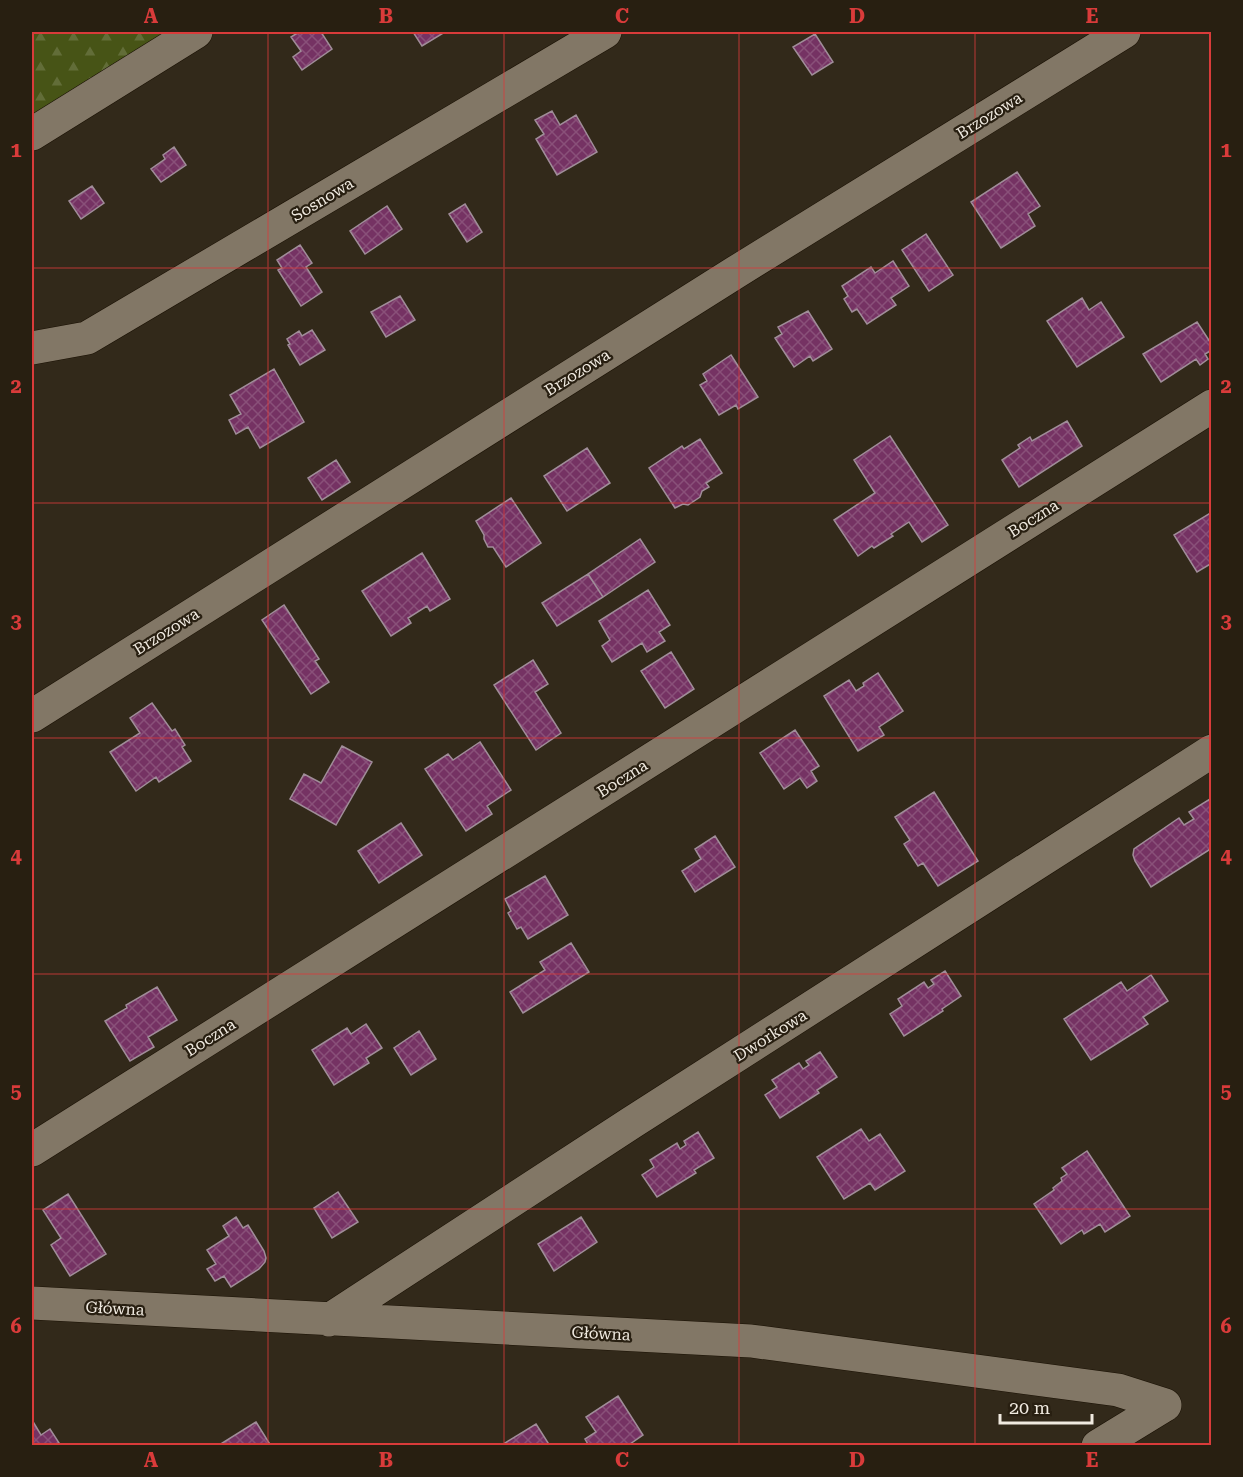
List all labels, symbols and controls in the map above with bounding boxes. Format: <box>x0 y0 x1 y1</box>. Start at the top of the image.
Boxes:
text: A <box>144 4 159 28</box>
text: B <box>379 4 393 28</box>
text: C <box>615 4 629 28</box>
text: D <box>849 4 865 28</box>
text: E <box>1086 4 1099 28</box>
street label: Brzozowa <box>953 88 1026 143</box>
text: 1 <box>10 138 22 162</box>
text: 1 <box>1220 138 1232 162</box>
street label: Sosnowa <box>288 173 357 225</box>
street label: Brzozowa <box>541 345 614 400</box>
text: 2 <box>10 374 22 398</box>
text: 2 <box>1220 374 1232 398</box>
street label: Boczna <box>1004 495 1062 541</box>
street label: Brzozowa <box>130 604 203 659</box>
text: 3 <box>10 609 22 633</box>
text: 3 <box>1220 609 1232 633</box>
street label: Boczna <box>593 755 651 801</box>
text: 4 <box>10 844 22 868</box>
text: 4 <box>1220 844 1232 868</box>
street label: Dworkowa <box>730 1005 811 1065</box>
street label: Boczna <box>181 1014 239 1060</box>
text: 5 <box>10 1079 22 1103</box>
text: 5 <box>1220 1079 1232 1103</box>
street label: Główna <box>85 1297 145 1320</box>
text: 6 <box>10 1314 22 1338</box>
text: 6 <box>1220 1314 1232 1338</box>
street label: Główna <box>571 1322 631 1345</box>
scale bar <box>1000 1387 1092 1425</box>
text: 20 m <box>1009 1397 1050 1418</box>
text: A <box>144 1448 159 1472</box>
text: B <box>379 1448 393 1472</box>
text: C <box>615 1448 629 1472</box>
text: D <box>849 1448 865 1472</box>
text: E <box>1086 1448 1099 1472</box>

